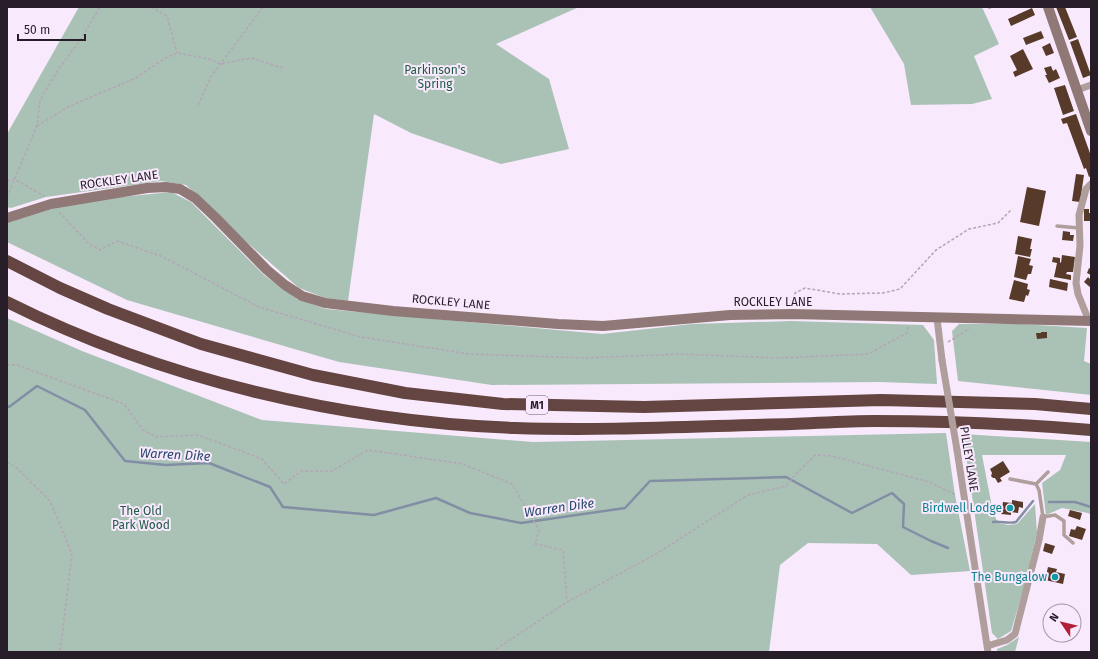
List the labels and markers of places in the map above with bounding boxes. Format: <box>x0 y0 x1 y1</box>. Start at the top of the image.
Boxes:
place label: Birdwell Lodge <box>922 501 1002 515</box>
marker: Birdwell Lodge <box>1005 503 1015 513</box>
place label: The Bungalow <box>971 570 1047 584</box>
marker: The Bungalow <box>1050 572 1060 582</box>

